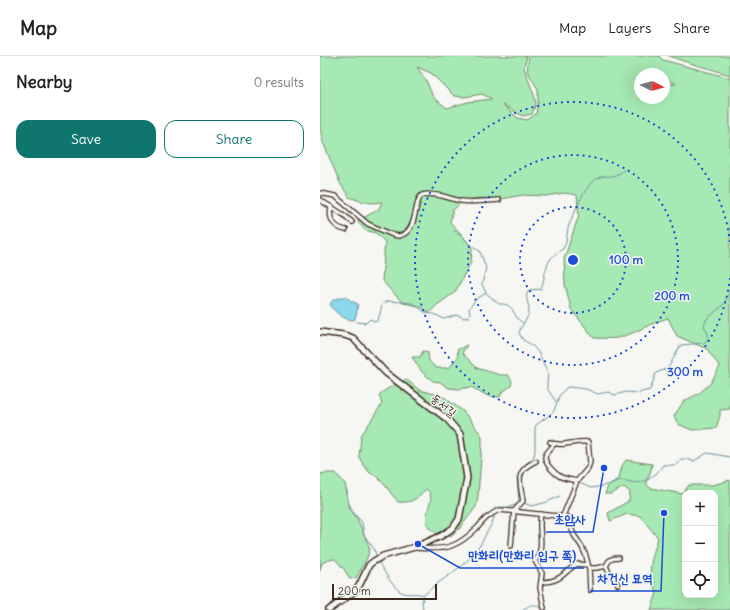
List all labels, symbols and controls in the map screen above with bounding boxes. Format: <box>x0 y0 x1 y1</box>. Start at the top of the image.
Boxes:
text: Map <box>20 16 57 40</box>
text: Map <box>559 19 586 37</box>
text: Layers <box>608 19 651 37</box>
text: Share <box>673 19 710 37</box>
north arrow <box>634 68 670 104</box>
text: Nearby <box>16 71 72 93</box>
text: 0 results <box>254 74 304 91</box>
button: Save <box>16 120 156 158</box>
button: Share <box>164 120 304 158</box>
text: 100 m <box>609 252 643 267</box>
centre of rings <box>566 253 580 267</box>
text: 200 m <box>654 288 690 303</box>
text: 300 m <box>667 364 703 379</box>
street label: 동서길 <box>428 390 460 420</box>
map controls <box>682 490 718 598</box>
button: + <box>682 490 718 526</box>
callout: 초암사 <box>546 507 593 532</box>
text: 초암사 <box>554 511 586 528</box>
button: − <box>682 526 718 562</box>
callout: 만화리(만화리 입구 쪽) <box>460 543 584 568</box>
text: 만화리(만화리 입구 쪽) <box>468 547 576 564</box>
button: locate <box>682 562 718 598</box>
callout: 차건신 묘역 <box>590 566 661 591</box>
text: 차건신 묘역 <box>597 570 653 587</box>
scale bar <box>332 582 437 601</box>
text: 200 m <box>338 584 371 598</box>

